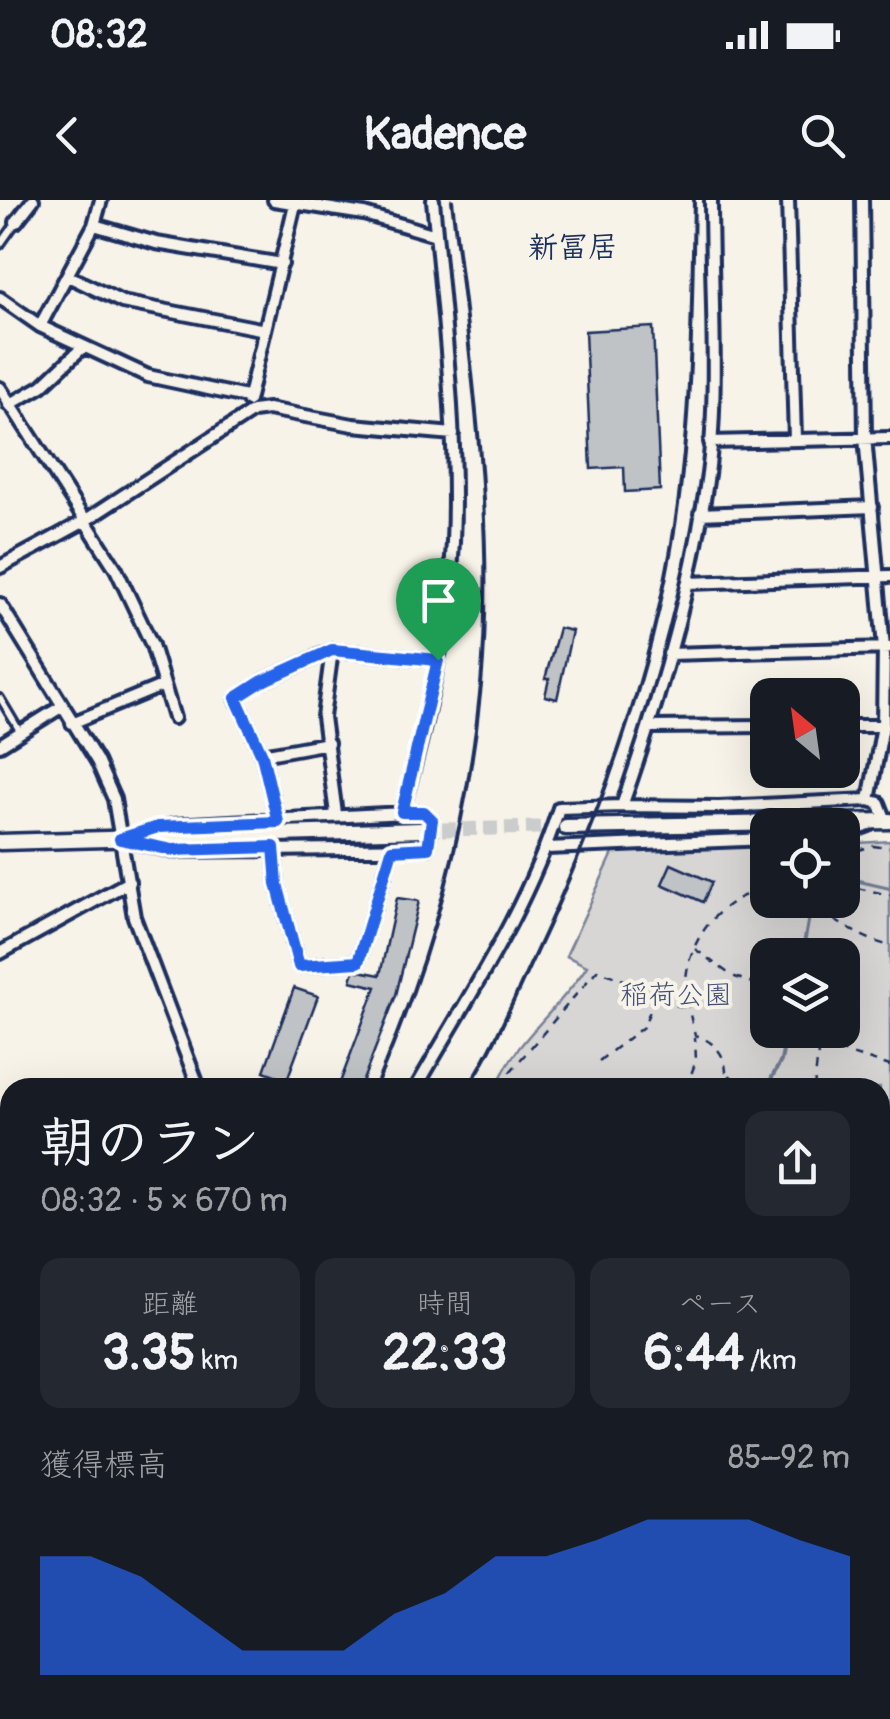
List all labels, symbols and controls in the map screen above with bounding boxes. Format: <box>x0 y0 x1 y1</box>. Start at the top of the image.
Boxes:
text: 08:32 <box>50 11 148 59</box>
text: Kadence <box>364 107 526 163</box>
icon: back <box>40 108 95 163</box>
icon: search <box>795 108 850 163</box>
district label: 新冨居 <box>528 229 618 266</box>
pin <box>396 558 481 661</box>
icon: arrive <box>411 573 466 628</box>
north arrow <box>750 678 860 788</box>
map controls <box>750 678 860 1048</box>
button: locate <box>750 808 860 918</box>
button: layers <box>750 938 860 1048</box>
park label: 稲荷公園 <box>620 978 732 1013</box>
text: 朝のラン <box>40 1109 260 1178</box>
button: share <box>745 1111 850 1216</box>
text: 08:32 · 5 × 670 m <box>40 1181 288 1221</box>
text: 距離 <box>142 1287 198 1322</box>
text: 時間 <box>417 1287 473 1322</box>
text: ペース <box>679 1287 761 1322</box>
text: 3.35 <box>102 1322 196 1385</box>
text: 22:33 <box>382 1322 508 1385</box>
text: 6:44 <box>643 1322 744 1385</box>
text: km <box>196 1343 238 1378</box>
text: /km <box>744 1343 797 1378</box>
text: 85–92 m <box>728 1438 850 1478</box>
text: 獲得標高 <box>40 1445 168 1485</box>

